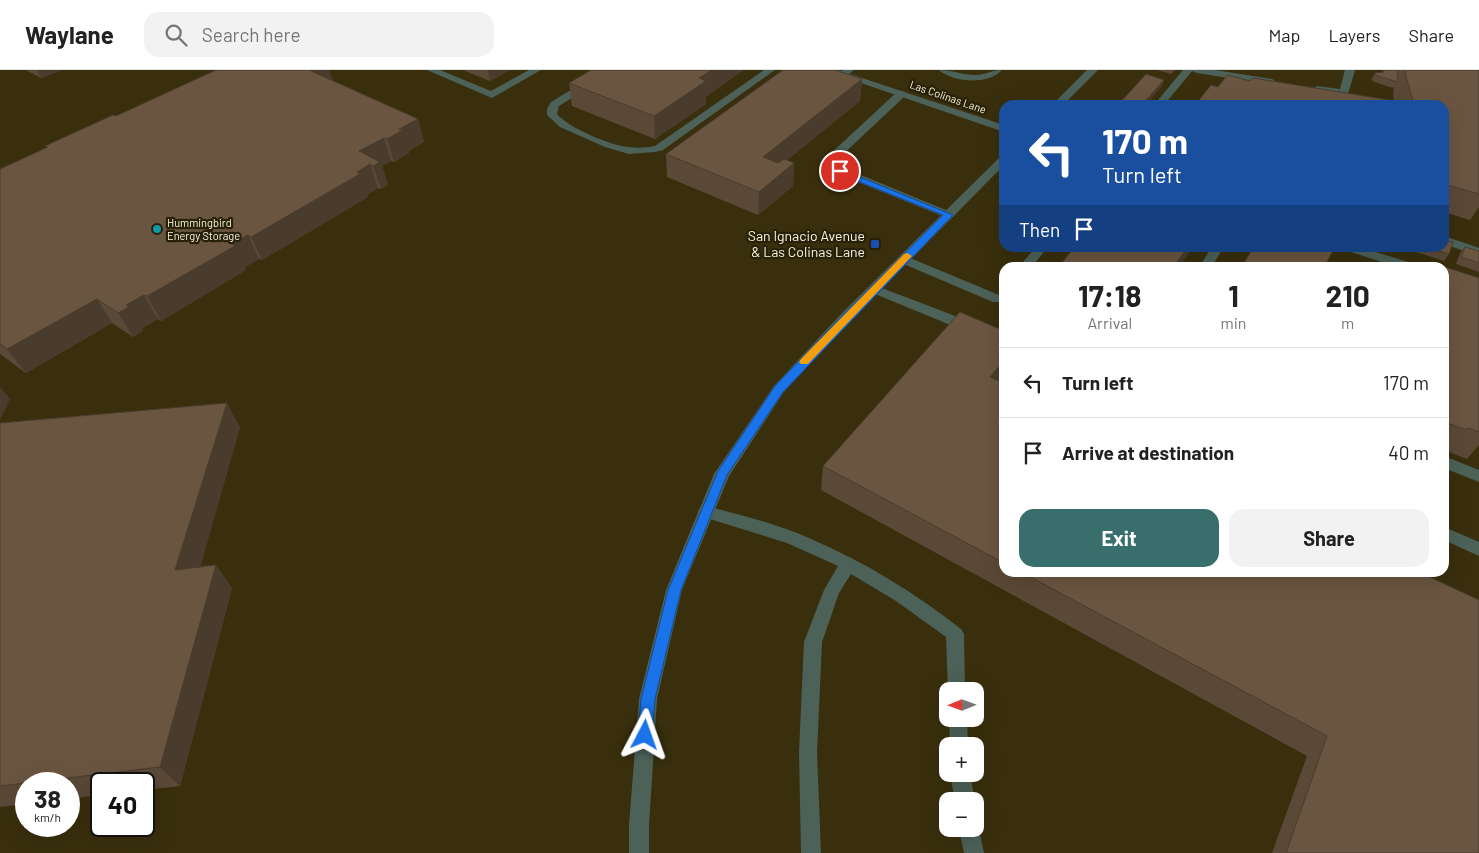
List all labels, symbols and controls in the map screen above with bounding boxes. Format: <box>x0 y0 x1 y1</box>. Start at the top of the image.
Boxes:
search box <box>144 12 494 57</box>
text: Waylane <box>25 20 114 49</box>
icon: search <box>162 21 190 49</box>
text: Search here <box>202 23 301 46</box>
text: Map <box>1268 24 1300 46</box>
text: Layers <box>1328 24 1381 46</box>
text: Share <box>1409 24 1454 46</box>
street label: Las Colinas Lane <box>908 77 988 116</box>
text: 170 m <box>1102 119 1188 161</box>
icon: left <box>1019 120 1084 185</box>
pin <box>819 150 861 192</box>
icon: arrive <box>826 157 854 185</box>
text: Turn left <box>1102 161 1182 187</box>
icon: arrive <box>1070 215 1098 243</box>
place label: Hummingbird Energy Storage <box>167 216 240 242</box>
text: Then <box>1019 218 1060 241</box>
marker: Hummingbird Energy Storage <box>151 223 163 235</box>
place label: San Ignacio Avenue & Las Colinas Lane <box>748 227 865 260</box>
marker: San Ignacio Avenue & Las Colinas Lane <box>869 238 881 250</box>
text: 17:18 <box>1078 277 1141 313</box>
text: 1 <box>1228 277 1239 313</box>
text: 210 <box>1326 277 1370 313</box>
text: Arrival <box>1087 313 1132 332</box>
text: min <box>1221 313 1246 332</box>
text: m <box>1341 313 1354 332</box>
icon: left <box>1019 369 1047 397</box>
text: Turn left <box>1062 371 1133 394</box>
text: 170 m <box>1383 371 1429 394</box>
icon: arrive <box>1019 439 1047 467</box>
text: Arrive at destination <box>1062 441 1234 464</box>
text: 40 m <box>1388 441 1429 464</box>
button: Exit <box>1019 509 1219 567</box>
button: Share <box>1229 509 1429 567</box>
north arrow <box>939 682 984 728</box>
map controls <box>939 682 984 837</box>
position arrow <box>618 708 670 760</box>
button: + <box>939 737 984 782</box>
speed limit sign: 40 <box>90 772 155 837</box>
text: 38 <box>34 783 61 813</box>
button: − <box>939 792 984 837</box>
text: km/h <box>34 810 61 824</box>

